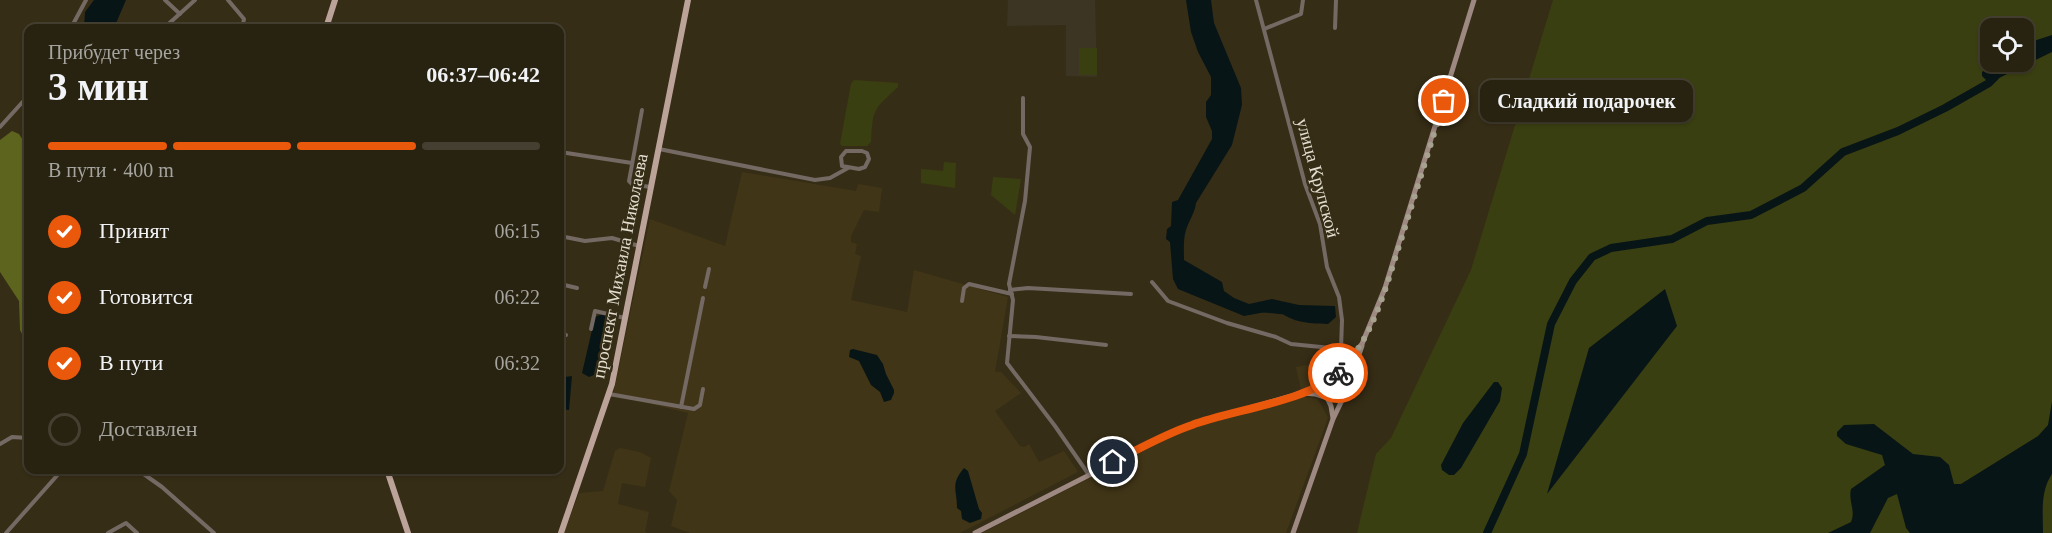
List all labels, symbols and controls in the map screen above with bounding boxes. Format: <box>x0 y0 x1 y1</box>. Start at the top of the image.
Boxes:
map controls <box>1980 18 2034 72</box>
button: locate <box>1980 18 2034 72</box>
text: Прибудет через <box>48 41 180 63</box>
text: 06:37–06:42 <box>426 62 540 87</box>
text: 3 мин <box>48 65 149 108</box>
pin <box>1418 75 1469 126</box>
callout: Сладкий подарочек <box>1480 80 1693 122</box>
icon: bag <box>1427 84 1460 117</box>
text: Сладкий подарочек <box>1497 90 1676 112</box>
street label: улица Крупской <box>1292 116 1344 240</box>
street label: проспект Михаила Николаева <box>588 152 652 380</box>
text: В пути · 400 m <box>48 159 174 181</box>
icon: check <box>48 215 81 248</box>
text: Принят <box>99 218 169 243</box>
text: 06:15 <box>494 220 540 242</box>
icon: check <box>48 281 81 314</box>
text: Готовится <box>99 284 193 309</box>
text: 06:22 <box>494 286 540 308</box>
courier <box>1308 343 1368 403</box>
icon: check <box>48 347 81 380</box>
text: В пути <box>99 350 163 375</box>
text: 06:32 <box>494 352 540 374</box>
icon: bike <box>1322 357 1355 390</box>
text: Доставлен <box>99 416 198 441</box>
pin <box>1087 436 1138 487</box>
icon: home <box>1096 445 1129 478</box>

